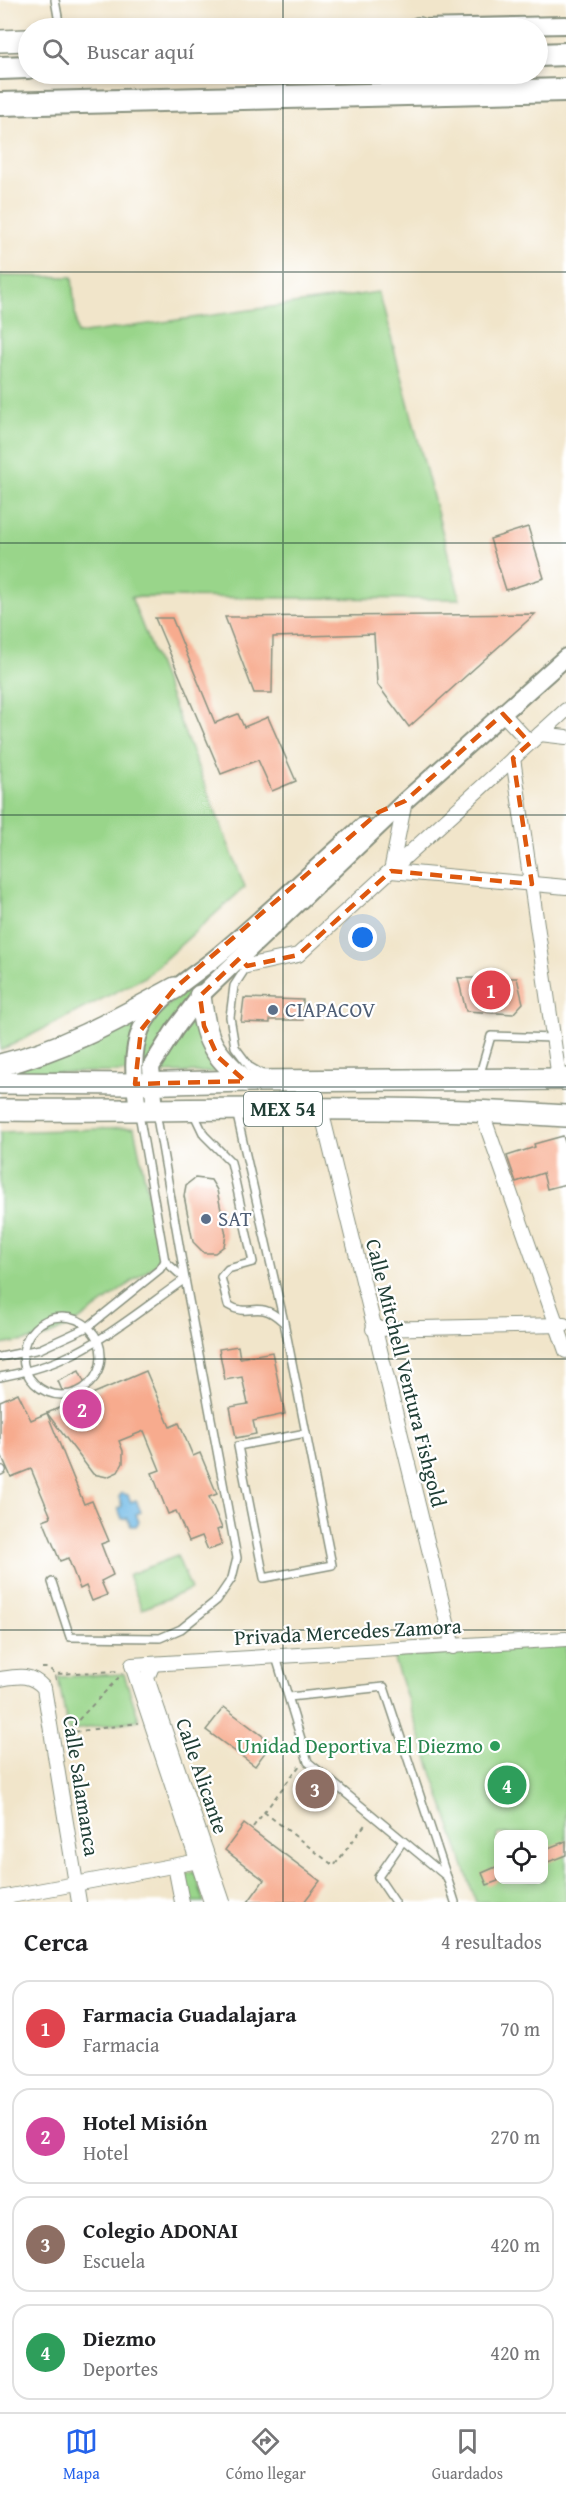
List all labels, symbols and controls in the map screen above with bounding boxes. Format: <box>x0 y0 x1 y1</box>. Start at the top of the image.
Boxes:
search box <box>18 18 548 84</box>
icon: search <box>39 35 72 68</box>
text: Buscar aquí <box>87 35 194 67</box>
your location <box>348 923 377 952</box>
pin: 1 <box>472 968 510 1012</box>
place label: CIAPACOV <box>285 994 376 1025</box>
marker: CIAPACOV <box>266 1003 280 1017</box>
road number: MEX 54 <box>244 1092 322 1126</box>
place label: SAT <box>218 1203 252 1234</box>
marker: SAT <box>199 1212 213 1226</box>
street label: Calle Mitchell Ventura Fishgold <box>358 1235 455 1511</box>
pin: 2 <box>62 1386 101 1432</box>
street label: Privada Mercedes Zamora <box>234 1610 462 1653</box>
street label: Calle Salamanca <box>55 1714 108 1858</box>
street label: Calle Alicante <box>168 1714 237 1838</box>
place label: Unidad Deportiva El Diezmo <box>237 1730 483 1761</box>
marker: Unidad Deportiva El Diezmo <box>488 1739 502 1753</box>
pin: 4 <box>488 1762 526 1808</box>
pin: 3 <box>296 1766 334 1812</box>
map controls <box>494 1830 548 1884</box>
button: locate <box>494 1830 548 1884</box>
text: Cerca <box>24 1922 88 1961</box>
text: 4 resultados <box>441 1927 542 1956</box>
text: Farmacia Guadalajara <box>83 1998 296 2030</box>
text: 1 <box>40 2014 51 2043</box>
text: 70 m <box>500 2014 540 2043</box>
text: Farmacia <box>83 2030 159 2059</box>
text: Hotel Misión <box>83 2106 207 2138</box>
text: 2 <box>40 2122 51 2151</box>
text: 270 m <box>490 2122 540 2151</box>
text: Hotel <box>83 2138 129 2167</box>
text: Colegio ADONAI <box>83 2214 238 2246</box>
text: 3 <box>40 2230 51 2259</box>
text: 420 m <box>490 2230 540 2259</box>
text: Escuela <box>83 2246 145 2275</box>
text: Diezmo <box>83 2322 156 2354</box>
text: 4 <box>40 2338 51 2367</box>
text: 420 m <box>490 2338 540 2367</box>
text: Deportes <box>83 2354 158 2383</box>
tab: Mapa <box>63 2425 100 2485</box>
tab: Cómo llegar <box>226 2425 306 2485</box>
tab: Guardados <box>432 2425 503 2485</box>

